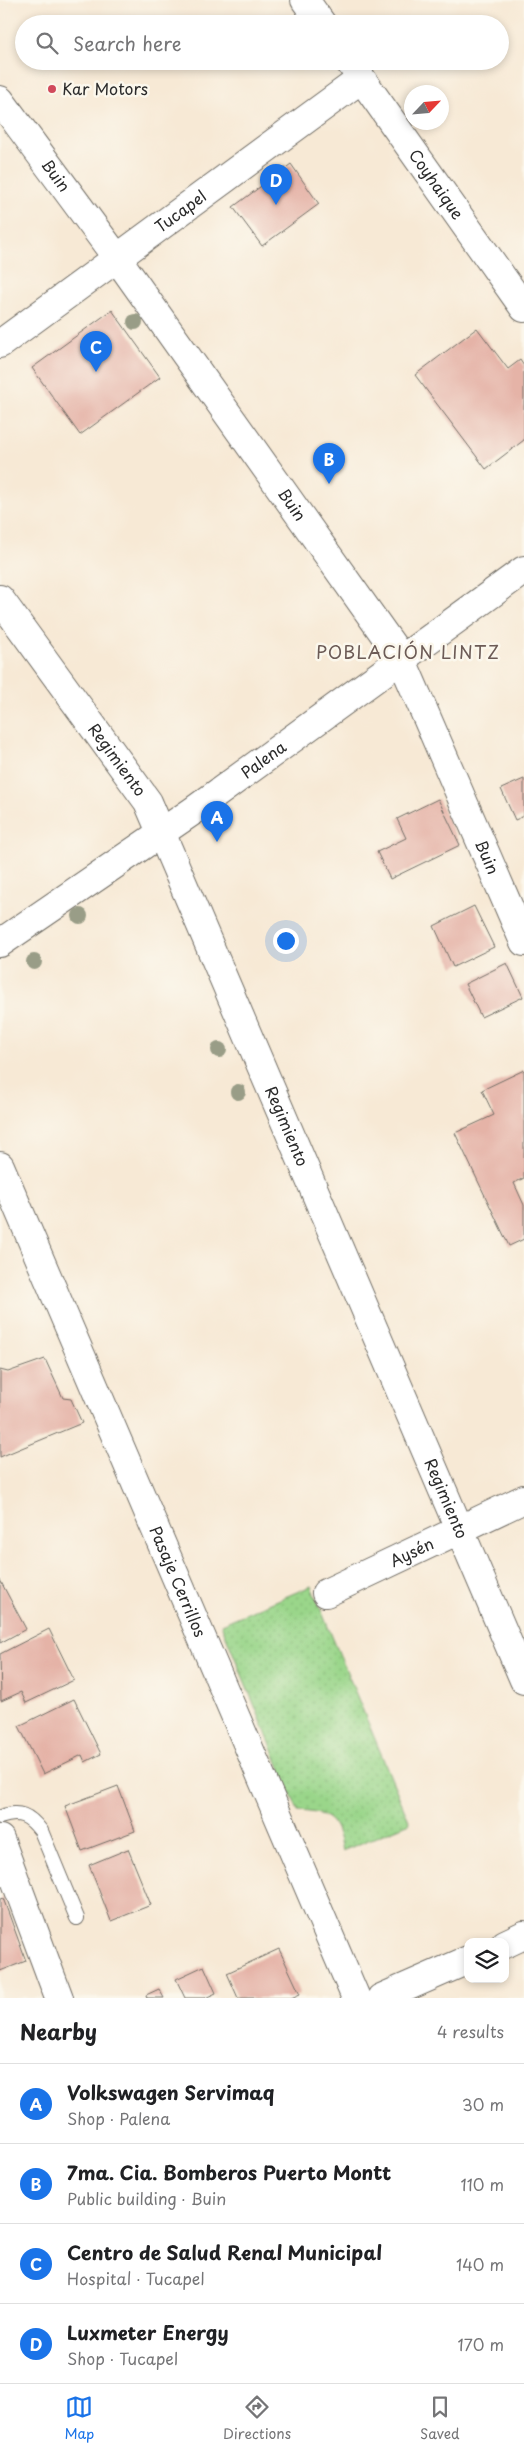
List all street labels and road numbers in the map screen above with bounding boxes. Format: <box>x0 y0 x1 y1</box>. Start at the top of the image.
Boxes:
street label: Coyhaique <box>404 144 471 224</box>
street label: Buin <box>37 154 77 196</box>
street label: Tucapel <box>149 184 211 238</box>
street label: Buin <box>273 483 313 525</box>
street label: Regimiento <box>83 718 153 801</box>
street label: Palena <box>235 734 291 784</box>
street label: Buin <box>470 836 506 878</box>
street label: Regimiento <box>260 1082 316 1170</box>
street label: Regimiento <box>419 1454 475 1542</box>
street label: Pasaje Cerrillos <box>144 1522 213 1641</box>
street label: Aysén <box>385 1531 437 1572</box>

